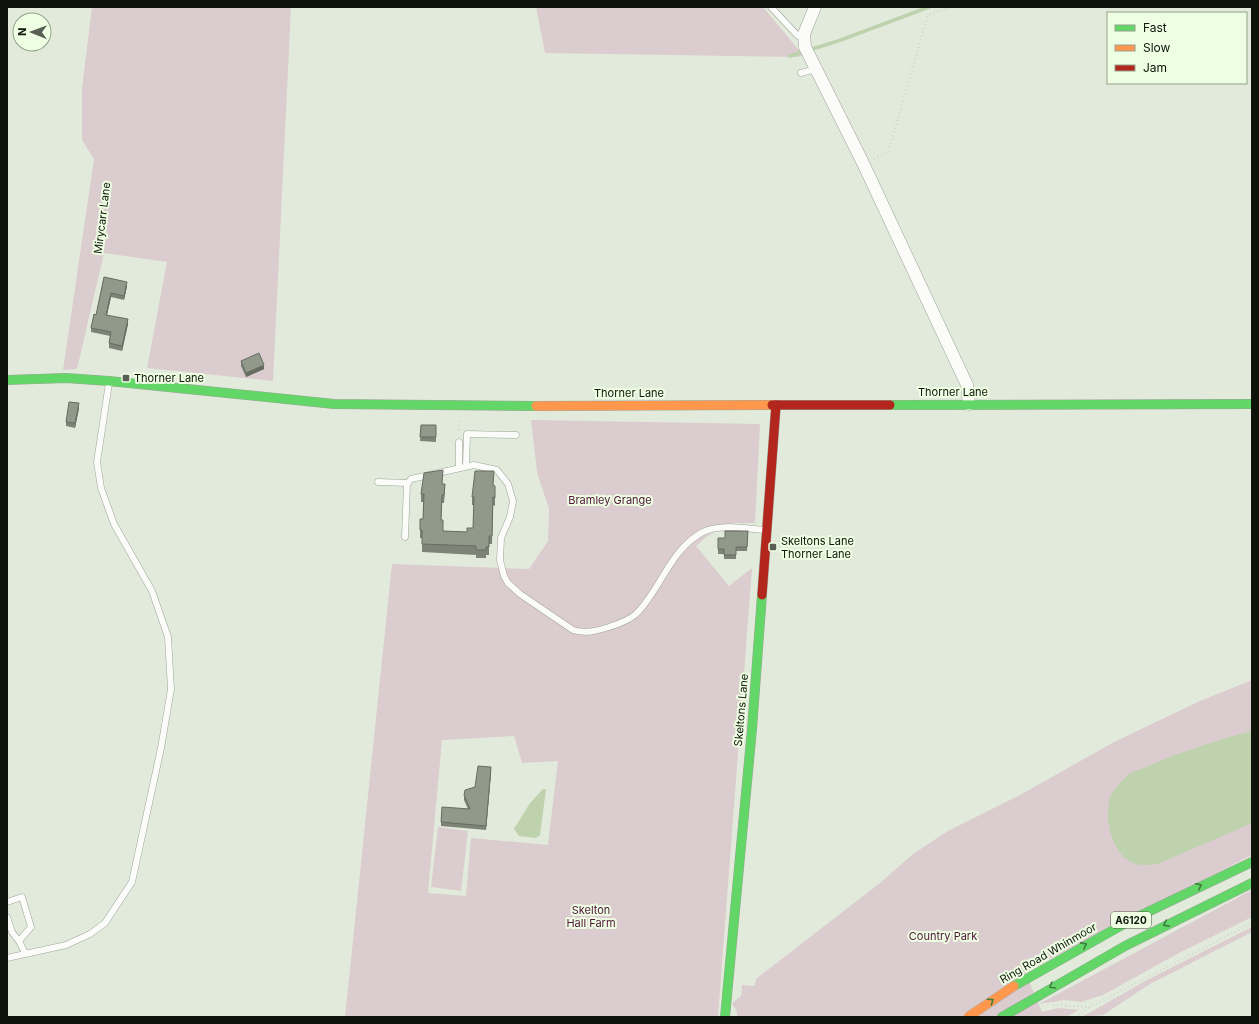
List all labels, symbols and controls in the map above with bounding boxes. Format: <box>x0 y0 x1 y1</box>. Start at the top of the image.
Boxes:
north arrow <box>12 12 52 52</box>
legend <box>1107 12 1247 84</box>
text: Fast <box>1143 20 1167 35</box>
text: N <box>15 28 29 36</box>
text: Slow <box>1143 40 1171 55</box>
text: Jam <box>1143 60 1167 75</box>
street label: Mirycarr Lane <box>91 181 113 255</box>
place label: Thorner Lane <box>134 371 204 385</box>
marker: Thorner Lane <box>121 373 131 383</box>
street label: Thorner Lane <box>918 385 988 399</box>
street label: Thorner Lane <box>594 386 664 400</box>
park label: Bramley Grange <box>568 493 652 507</box>
place label: Skeltons Lane Thorner Lane <box>781 534 854 561</box>
marker: Skeltons Lane Thorner Lane <box>768 542 778 552</box>
street label: Skeltons Lane <box>731 673 751 747</box>
one-way arrow <box>1195 883 1203 891</box>
park label: Skelton Hall Farm <box>566 903 616 930</box>
road number: A6120 <box>1111 912 1151 928</box>
one-way arrow <box>1163 919 1170 927</box>
street label: Ring Road Whinmoor <box>997 920 1099 986</box>
park label: Country Park <box>909 929 977 943</box>
one-way arrow <box>1080 943 1087 950</box>
one-way arrow <box>1049 982 1056 989</box>
one-way arrow <box>986 999 993 1006</box>

